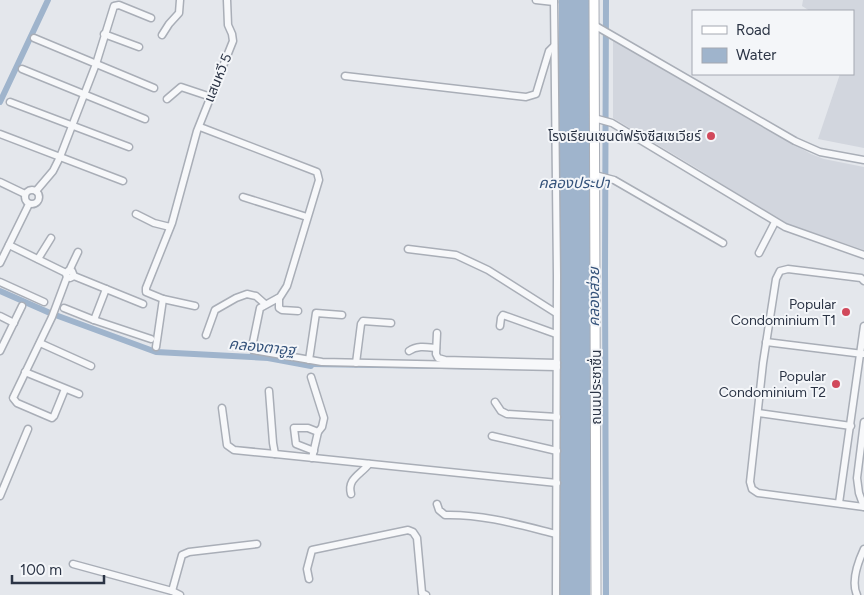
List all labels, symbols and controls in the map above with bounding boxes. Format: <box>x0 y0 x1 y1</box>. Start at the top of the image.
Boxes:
legend <box>692 10 854 75</box>
text: Road <box>736 21 771 39</box>
text: Water <box>736 46 776 64</box>
street label: แสนหวี 5 <box>201 51 235 105</box>
place label: โรงเรียนเซนต์ฟรังซีสเซเวียร์ <box>548 128 702 145</box>
marker: โรงเรียนเซนต์ฟรังซีสเซเวียร์ <box>705 130 717 142</box>
water label: คลองประปา <box>538 174 610 192</box>
water label: คลองส่วย <box>585 266 603 327</box>
place label: Popular Condominium T1 <box>731 296 836 329</box>
marker: Popular Condominium T1 <box>840 306 852 318</box>
water label: คลองตาอูฐ <box>228 335 298 360</box>
street label: ถนนประชาชื่น <box>586 349 605 425</box>
place label: Popular Condominium T2 <box>719 368 826 401</box>
marker: Popular Condominium T2 <box>830 378 842 390</box>
scale bar <box>12 552 105 584</box>
text: 100 m <box>20 561 62 579</box>

